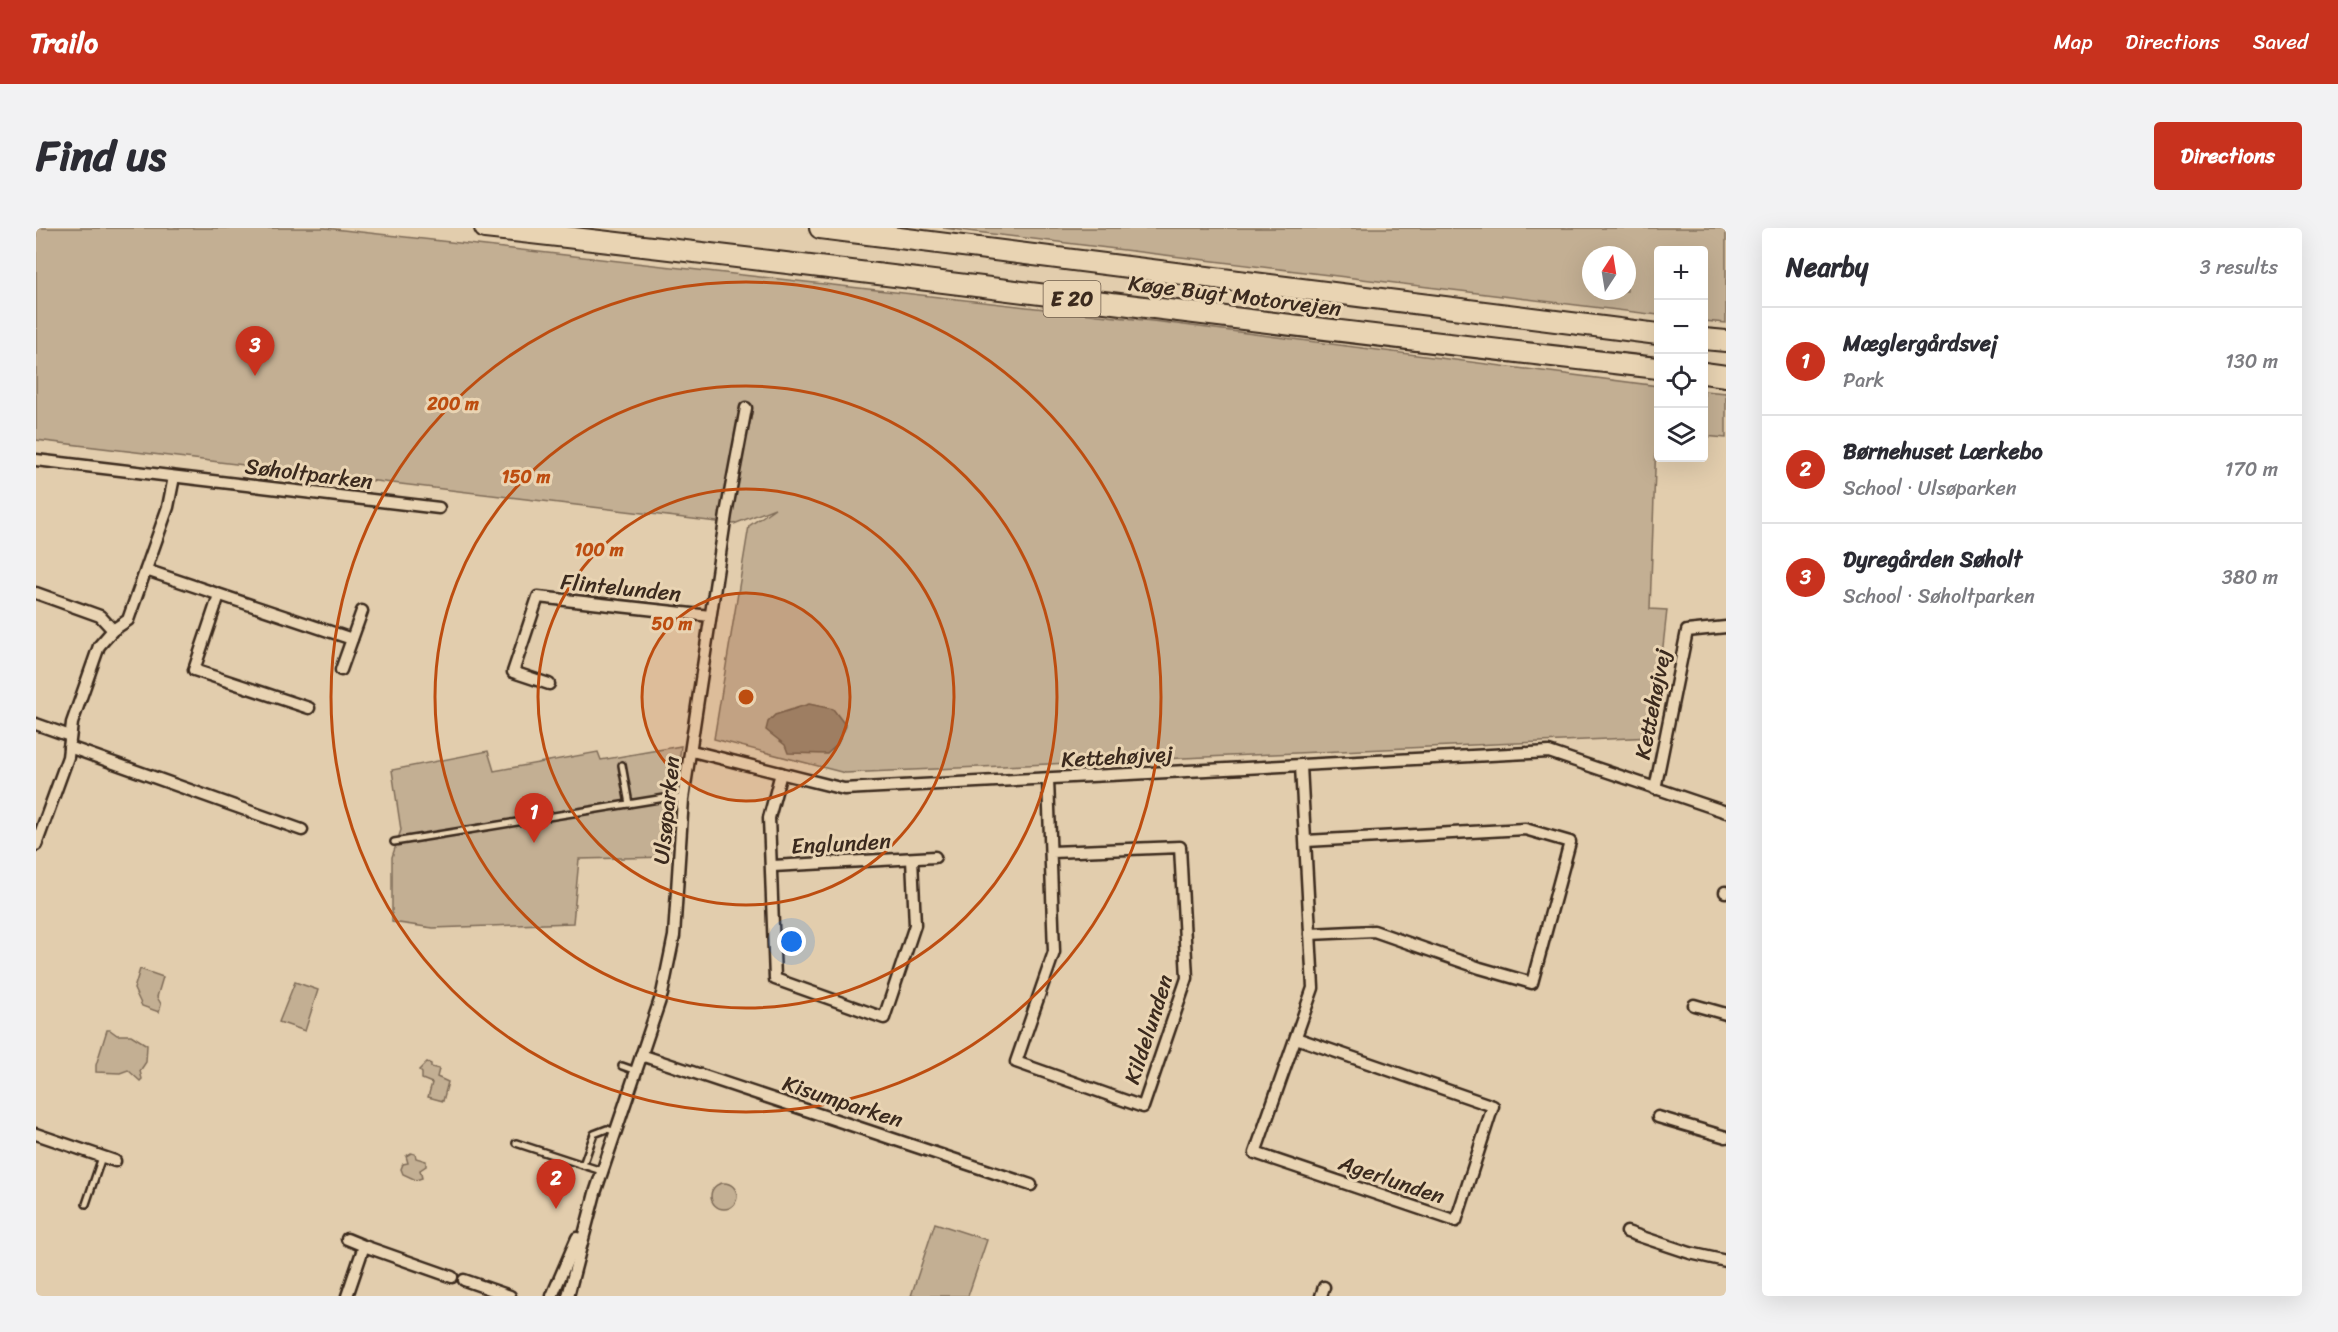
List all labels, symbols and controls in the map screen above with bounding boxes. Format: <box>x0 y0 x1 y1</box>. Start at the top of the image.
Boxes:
text: Trailo <box>30 18 98 67</box>
text: Map <box>2054 23 2092 61</box>
text: Directions <box>2125 23 2220 61</box>
text: Saved <box>2253 23 2308 61</box>
text: Find us <box>36 119 166 193</box>
button: Directions <box>2154 122 2302 190</box>
text: Nearby <box>1786 244 1868 290</box>
north arrow <box>1582 246 1636 300</box>
map controls <box>1654 246 1708 462</box>
button: + <box>1654 246 1708 300</box>
text: 3 results <box>2200 250 2278 285</box>
street label: Køge Bugt Motorvejen <box>1126 263 1344 328</box>
road number: E 20 <box>1044 281 1100 317</box>
button: − <box>1654 300 1708 354</box>
text: Mæglergårdsvej <box>1843 324 1998 363</box>
pin: 3 <box>236 326 274 376</box>
text: 1 <box>1801 344 1810 379</box>
text: 130 m <box>2225 344 2278 379</box>
button: locate <box>1654 354 1708 408</box>
text: Park <box>1843 363 1884 398</box>
text: 200 m <box>426 388 479 420</box>
button: layers <box>1654 408 1708 462</box>
text: Børnehuset Lærkebo <box>1843 432 2043 471</box>
street label: Søholtparken <box>243 446 375 501</box>
text: 2 <box>1800 452 1811 487</box>
text: 170 m <box>2225 452 2278 487</box>
text: 150 m <box>502 461 550 493</box>
text: School · Ulsøparken <box>1843 471 2017 506</box>
text: 100 m <box>575 534 624 566</box>
text: Dyregården Søholt <box>1843 540 2022 579</box>
text: 3 <box>1800 560 1811 595</box>
text: 380 m <box>2222 560 2278 595</box>
street label: Flintelunden <box>559 562 683 613</box>
text: School · Søholtparken <box>1843 579 2035 614</box>
text: 50 m <box>652 608 693 640</box>
street label: Kettehøjvej <box>1623 645 1682 763</box>
centre of rings <box>736 687 756 707</box>
street label: Kettehøjvej <box>1060 734 1175 779</box>
street label: Ulsøparken <box>641 754 692 866</box>
pin: 1 <box>514 794 554 843</box>
street label: Englunden <box>790 821 892 866</box>
your location <box>777 927 806 956</box>
street label: Kildelunden <box>1112 969 1185 1089</box>
street label: Kisumparken <box>777 1064 908 1139</box>
street label: Agerlunden <box>1333 1143 1450 1216</box>
pin: 2 <box>536 1160 576 1209</box>

